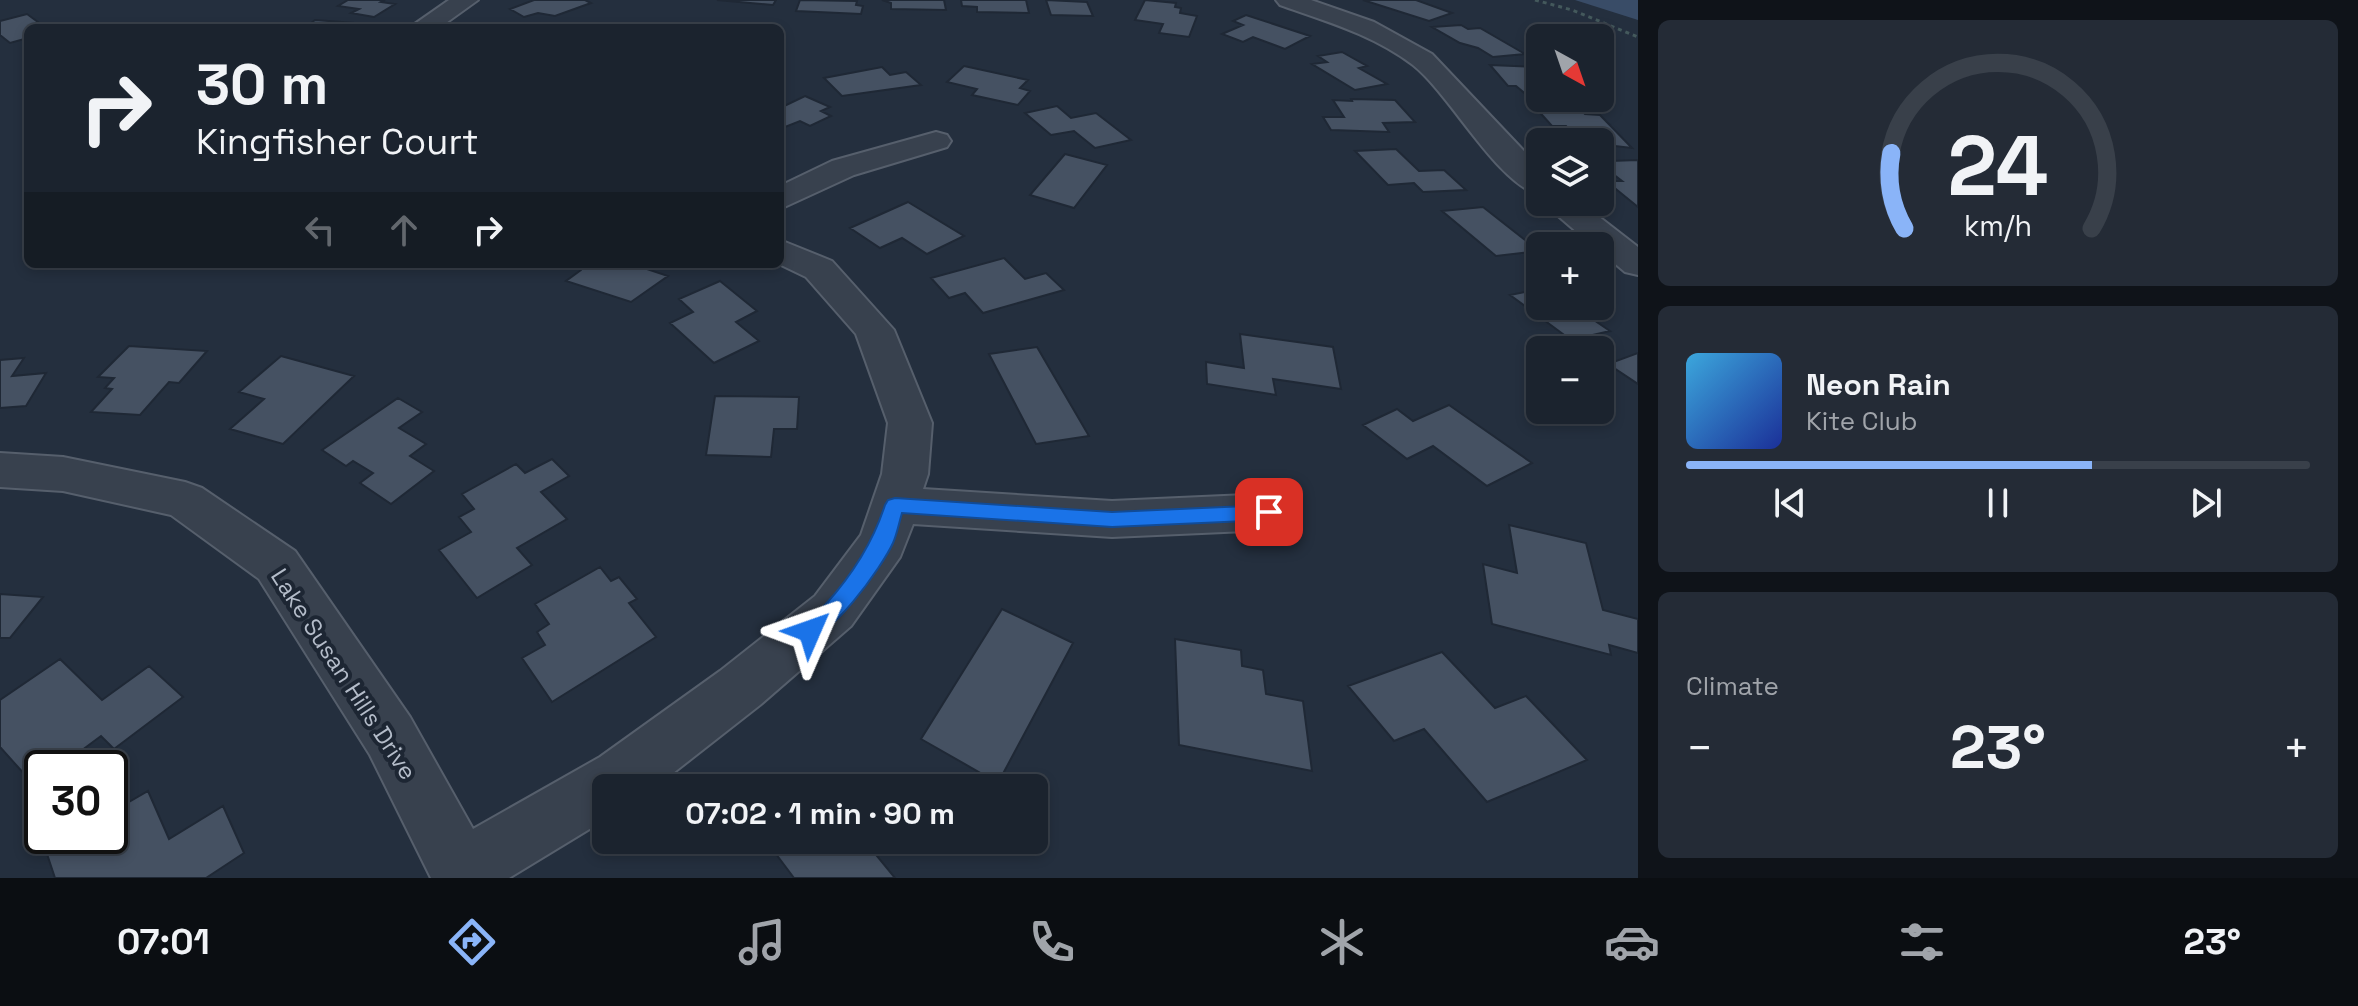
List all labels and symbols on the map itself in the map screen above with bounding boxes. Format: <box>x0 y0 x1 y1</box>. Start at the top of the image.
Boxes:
north arrow <box>1526 24 1614 112</box>
pin <box>1235 478 1303 546</box>
street label: Lake Susan Hills Drive <box>264 562 424 786</box>
position arrow <box>768 589 852 673</box>
speed limit sign: 30 <box>24 750 128 854</box>

